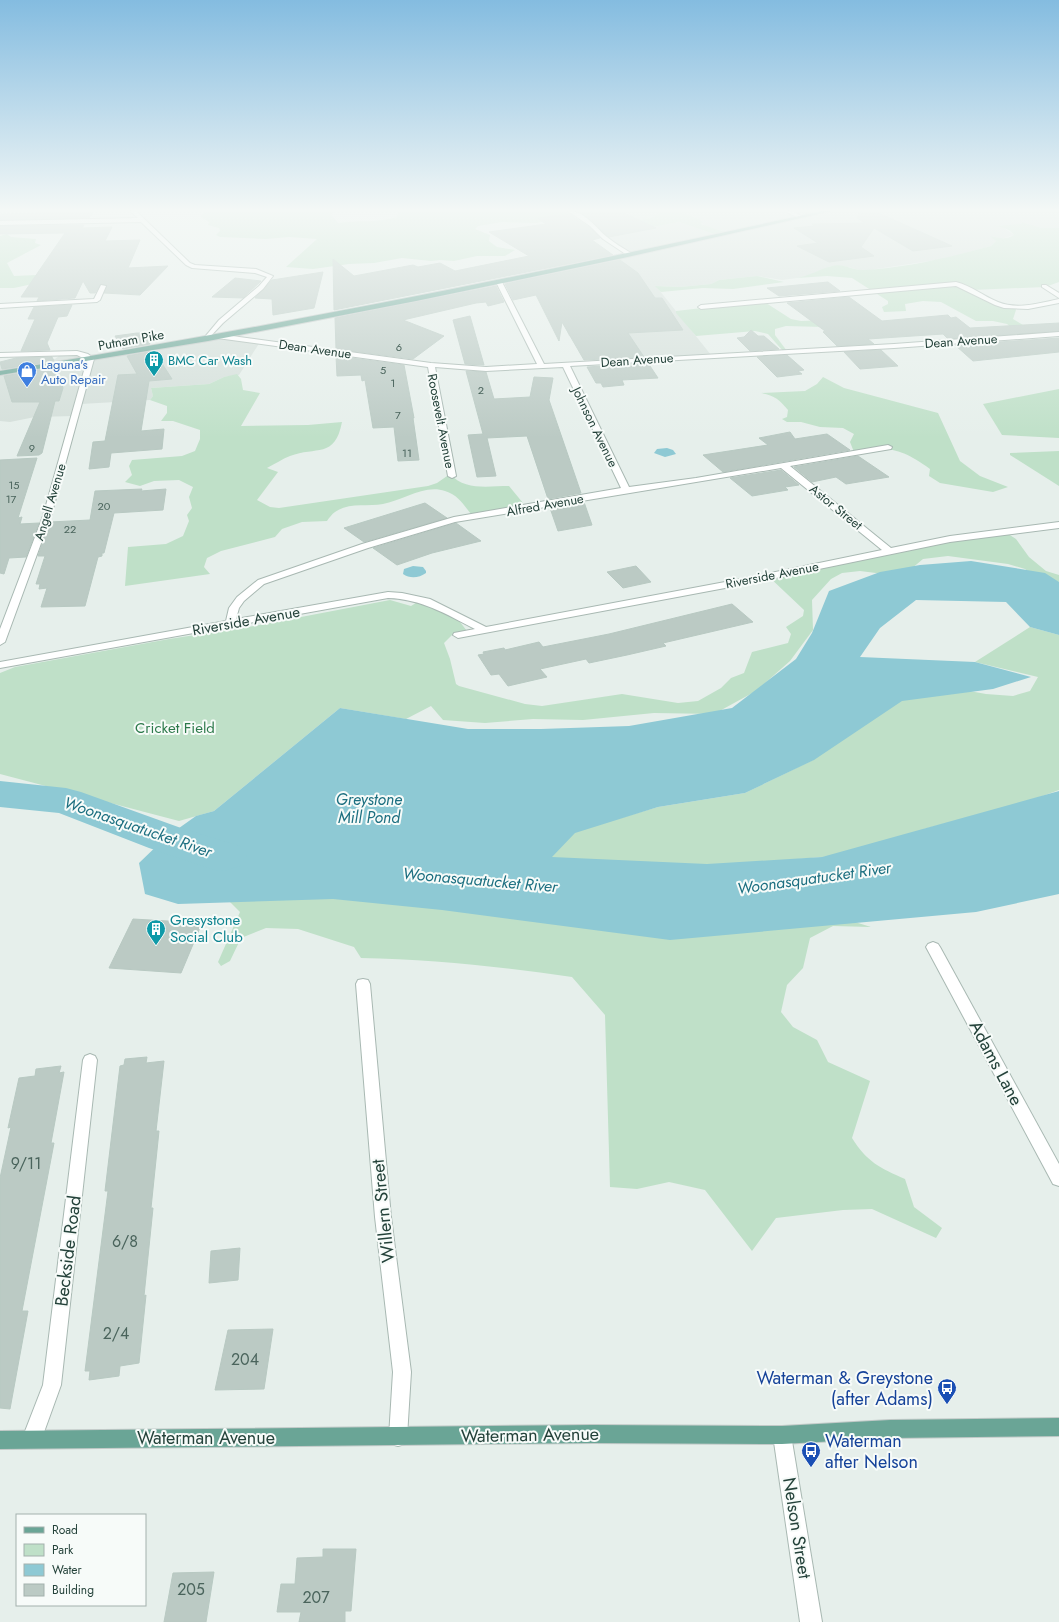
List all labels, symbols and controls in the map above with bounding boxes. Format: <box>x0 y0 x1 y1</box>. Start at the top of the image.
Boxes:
street label: Putnam Pike <box>97 325 166 355</box>
street label: Dean Avenue <box>924 329 998 353</box>
street label: Dean Avenue <box>278 335 353 364</box>
house number: 6 <box>396 339 402 355</box>
street label: Dean Avenue <box>600 348 674 372</box>
building icon: BMC Car Wash <box>143 349 165 377</box>
place label: BMC Car Wash <box>168 351 252 370</box>
place label: Laguna's Auto Repair <box>41 355 106 389</box>
shop icon: Laguna's Auto Repair <box>16 360 38 388</box>
house number: 5 <box>380 362 386 378</box>
street label: Roosevelt Avenue <box>423 372 460 470</box>
house number: 1 <box>391 375 395 391</box>
house number: 2 <box>478 382 484 398</box>
street label: Johnson Avenue <box>566 382 623 471</box>
house number: 7 <box>395 407 401 423</box>
house number: 9 <box>29 440 35 456</box>
house number: 11 <box>402 445 412 461</box>
street label: Angell Avenue <box>29 461 71 543</box>
house number: 15 <box>8 477 20 493</box>
street label: Astor Street <box>805 480 867 535</box>
street label: Alfred Avenue <box>505 489 585 521</box>
house number: 17 <box>6 491 17 507</box>
house number: 20 <box>98 498 111 514</box>
house number: 22 <box>64 521 76 537</box>
street label: Riverside Avenue <box>724 557 820 593</box>
street label: Riverside Avenue <box>190 601 302 641</box>
park label: Cricket Field <box>135 717 215 739</box>
water label: Greystone Mill Pond <box>336 788 402 829</box>
water label: Woonasquatucket River <box>61 791 217 864</box>
water label: Woonasquatucket River <box>736 856 894 900</box>
water label: Woonasquatucket River <box>402 862 560 898</box>
place label: Gresystone Social Club <box>170 909 243 948</box>
building icon: Gresystone Social Club <box>145 918 167 946</box>
street label: Adams Lane <box>963 1016 1029 1110</box>
house number: 9/11 <box>11 1152 41 1175</box>
street label: Willern Street <box>365 1157 401 1264</box>
street label: Beckside Road <box>48 1194 88 1308</box>
house number: 6/8 <box>112 1230 138 1253</box>
house number: 2/4 <box>103 1322 129 1345</box>
house number: 204 <box>231 1348 259 1371</box>
place label: Waterman & Greystone (after Adams) <box>757 1365 933 1412</box>
bus stop icon: Waterman & Greystone (after Adams) <box>936 1377 958 1405</box>
street label: Waterman Avenue <box>461 1421 599 1449</box>
street label: Waterman Avenue <box>137 1425 275 1451</box>
place label: Waterman after Nelson <box>825 1428 918 1475</box>
bus stop icon: Waterman after Nelson <box>800 1440 822 1468</box>
street label: Nelson Street <box>776 1475 818 1581</box>
legend <box>16 1514 146 1606</box>
text: Road <box>52 1521 78 1539</box>
text: Park <box>52 1541 74 1559</box>
text: Water <box>52 1561 83 1579</box>
house number: 205 <box>177 1578 205 1601</box>
text: Building <box>52 1581 94 1599</box>
house number: 207 <box>302 1586 330 1609</box>

